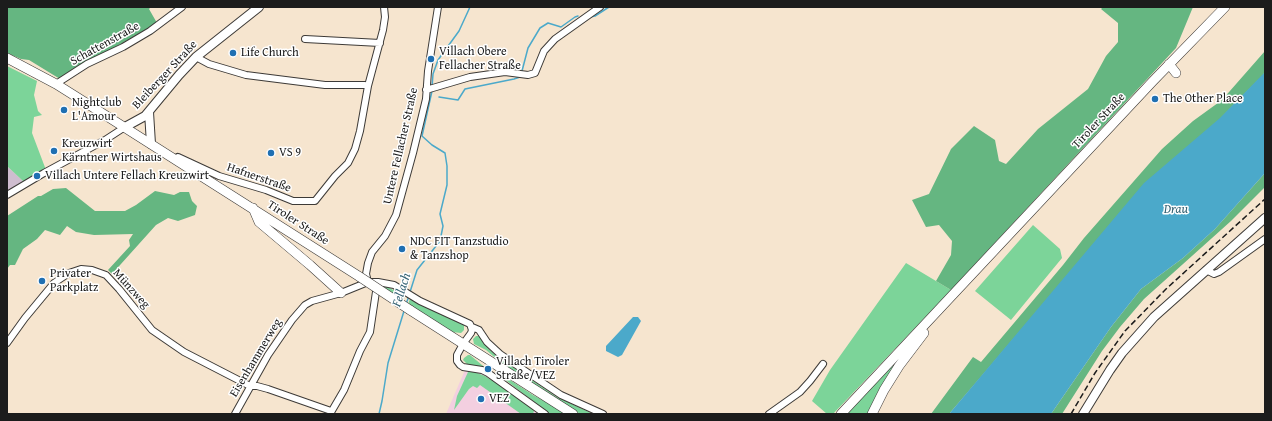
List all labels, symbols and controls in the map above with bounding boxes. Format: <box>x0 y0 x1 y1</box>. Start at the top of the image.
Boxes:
street label: Schattenstraße <box>68 19 142 69</box>
street label: Bleiberger Straße <box>130 38 200 112</box>
place label: Villach Obere Fellacher Straße <box>439 45 521 73</box>
place label: Life Church <box>241 46 299 60</box>
marker: Life Church <box>228 48 238 58</box>
marker: Villach Obere Fellacher Straße <box>426 54 436 64</box>
street label: Untere Fellacher Straße <box>381 86 421 206</box>
street label: Tiroler Straße <box>1070 90 1128 152</box>
place label: The Other Place <box>1163 92 1243 106</box>
marker: The Other Place <box>1150 94 1160 104</box>
place label: Nightclub L'Amour <box>72 96 121 124</box>
marker: Nightclub L'Amour <box>59 105 69 115</box>
place label: Kreuzwirt Kärntner Wirtshaus <box>62 137 162 165</box>
marker: Kreuzwirt Kärntner Wirtshaus <box>49 146 59 156</box>
place label: VS 9 <box>279 146 301 160</box>
marker: VS 9 <box>266 148 276 158</box>
street label: Hafnerstraße <box>225 160 293 196</box>
place label: Villach Untere Fellach Kreuzwirt <box>45 169 209 183</box>
marker: Villach Untere Fellach Kreuzwirt <box>32 171 42 181</box>
street label: Tiroler Straße <box>264 198 332 248</box>
water label: Drau <box>1164 202 1188 218</box>
place label: NDC FIT Tanzstudio & Tanzshop <box>410 235 509 263</box>
marker: NDC FIT Tanzstudio & Tanzshop <box>397 244 407 254</box>
street label: Münzweg <box>110 266 152 312</box>
place label: Privater Parkplatz <box>50 267 98 295</box>
water label: Fellach <box>389 271 415 309</box>
marker: Privater Parkplatz <box>37 276 47 286</box>
street label: Eisenhammerweg <box>227 316 285 400</box>
place label: Villach Tiroler Straße/VEZ <box>496 355 569 383</box>
marker: Villach Tiroler Straße/VEZ <box>483 364 493 374</box>
place label: VEZ <box>489 392 509 406</box>
marker: VEZ <box>476 394 486 404</box>

